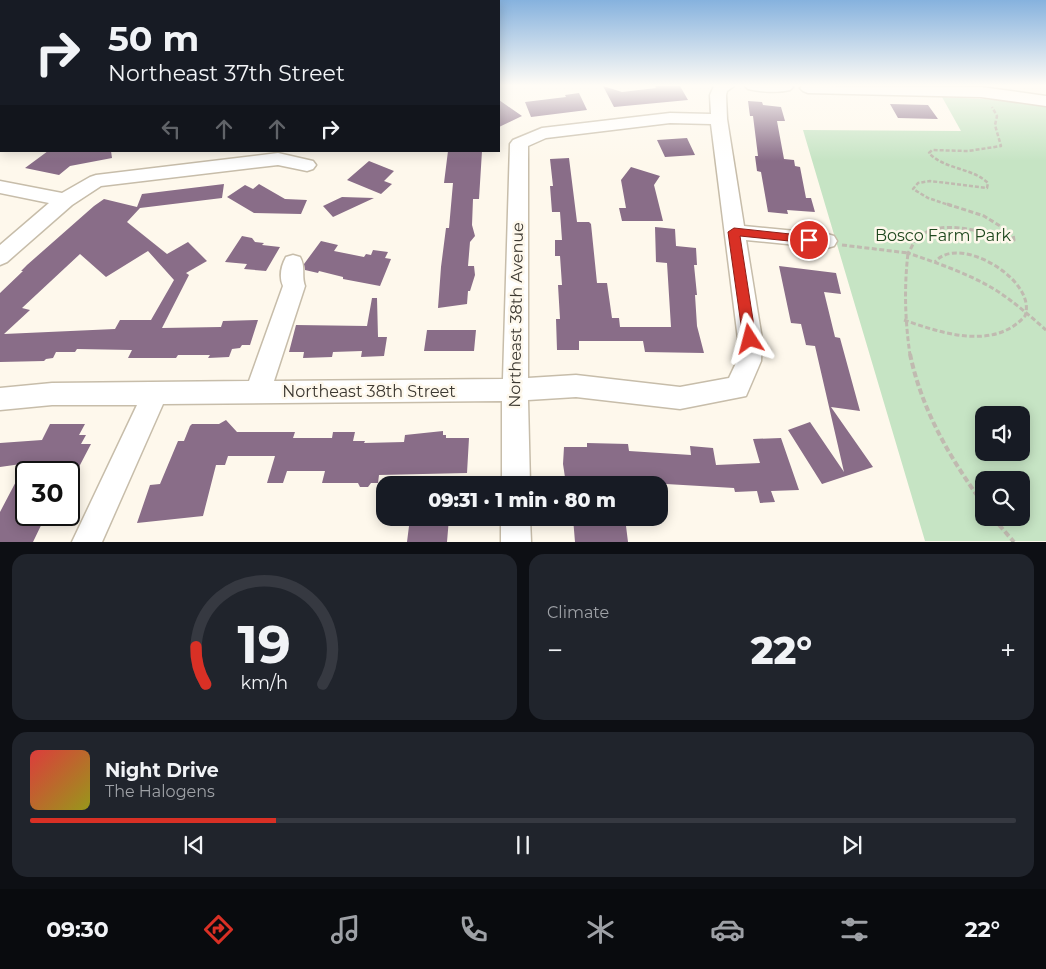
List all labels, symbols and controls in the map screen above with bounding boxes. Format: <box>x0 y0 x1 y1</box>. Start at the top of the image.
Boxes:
text: 50 m <box>108 17 199 60</box>
icon: right <box>25 20 90 85</box>
text: Northeast 37th Street <box>108 60 345 87</box>
icon: left <box>157 115 185 143</box>
icon: ahead <box>210 115 238 143</box>
icon: ahead <box>263 115 291 143</box>
icon: right <box>316 115 344 143</box>
pin <box>788 219 830 261</box>
street label: Northeast 38th Avenue <box>505 222 527 408</box>
icon: arrive <box>795 226 823 254</box>
park label: Bosco Farm Park <box>875 226 1012 245</box>
position arrow <box>723 312 775 364</box>
street label: Northeast 38th Street <box>282 382 456 401</box>
map controls <box>975 406 1030 526</box>
button: sound <box>975 406 1030 461</box>
speed limit sign: 30 <box>15 461 80 526</box>
button: search <box>975 471 1030 526</box>
text: 09:31 · 1 min · 80 m <box>428 489 616 512</box>
text: Climate <box>547 603 609 622</box>
text: 19 <box>238 613 291 676</box>
text: 22° <box>751 627 812 674</box>
text: − <box>547 633 563 667</box>
text: + <box>1000 633 1016 667</box>
text: km/h <box>241 672 288 693</box>
text: Night Drive <box>105 759 219 782</box>
text: The Halogens <box>105 782 215 801</box>
icon: previous <box>180 831 208 859</box>
icon: pause <box>509 831 537 859</box>
icon: next <box>838 831 866 859</box>
icon: directions <box>201 912 236 947</box>
icon: music <box>328 912 363 947</box>
icon: phone <box>456 912 491 947</box>
icon: climate <box>583 912 618 947</box>
icon: car <box>710 912 745 947</box>
icon: filters <box>837 912 872 947</box>
text: 09:30 <box>46 916 109 943</box>
text: 22° <box>965 916 1000 943</box>

